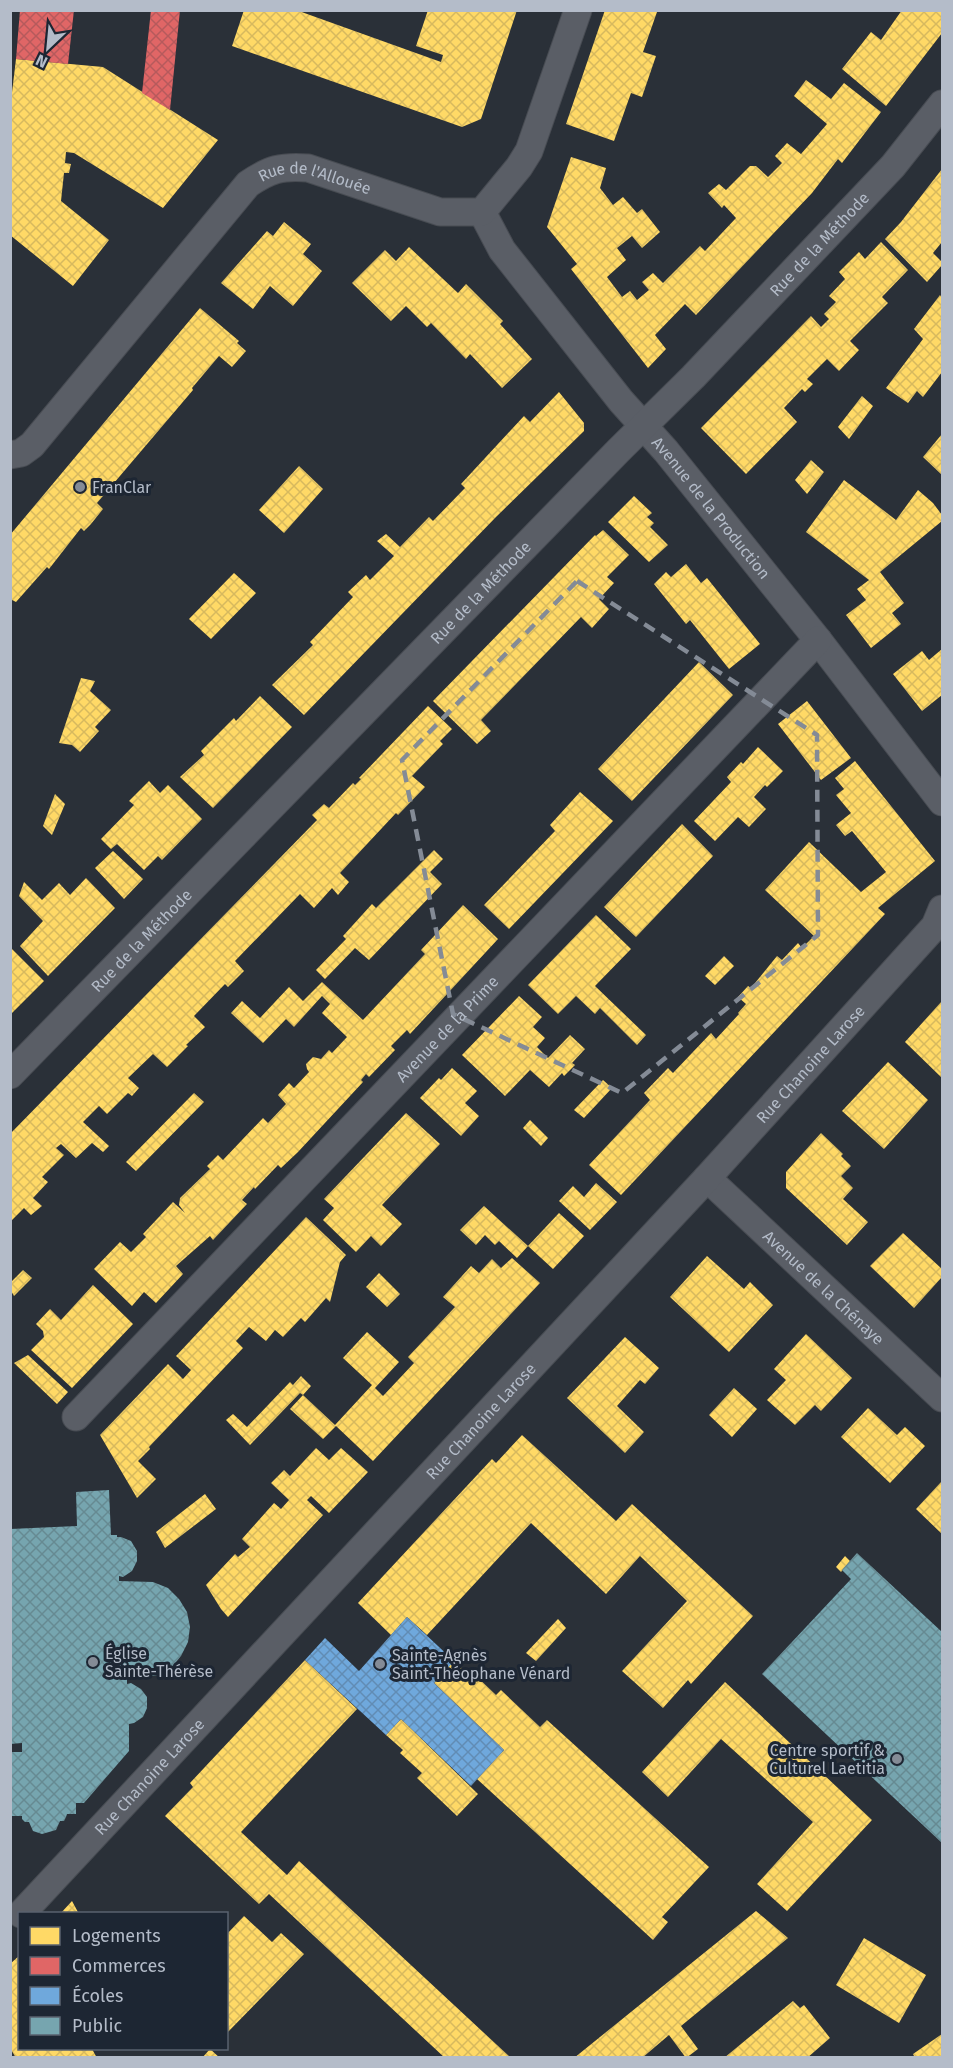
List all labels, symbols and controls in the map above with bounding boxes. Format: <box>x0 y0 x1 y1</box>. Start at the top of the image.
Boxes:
north arrow <box>18 18 78 78</box>
text: N <box>33 50 51 72</box>
street label: Rue de l'Allouée <box>255 158 374 198</box>
street label: Rue de la Méthode <box>765 188 873 300</box>
street label: Avenue de la Production <box>648 433 774 583</box>
place label: FranClar <box>92 478 152 497</box>
marker: FranClar <box>73 480 87 494</box>
street label: Rue de la Méthode <box>426 537 535 648</box>
street label: Rue de la Méthode <box>87 885 196 996</box>
street label: Avenue de la Prime <box>392 972 502 1086</box>
street label: Rue Chanoine Larose <box>752 1001 868 1127</box>
street label: Avenue de la Chénaye <box>759 1226 888 1349</box>
street label: Rue Chanoine Larose <box>422 1359 539 1483</box>
place label: Église Sainte-Thérèse <box>105 1643 213 1681</box>
place label: Sainte-Agnès Saint-Théophane Vénard <box>392 1646 570 1683</box>
marker: Église Sainte-Thérèse <box>86 1655 100 1669</box>
marker: Sainte-Agnès Saint-Théophane Vénard <box>373 1657 387 1671</box>
street label: Rue Chanoine Larose <box>90 1714 208 1839</box>
place label: Centre sportif & Culturel Laetitia <box>769 1741 885 1778</box>
marker: Centre sportif & Culturel Laetitia <box>890 1752 904 1766</box>
legend <box>18 1912 228 2050</box>
text: Logements <box>72 1925 161 1947</box>
text: Commerces <box>72 1955 166 1977</box>
text: Écoles <box>72 1984 123 2007</box>
text: Public <box>72 2015 122 2037</box>

